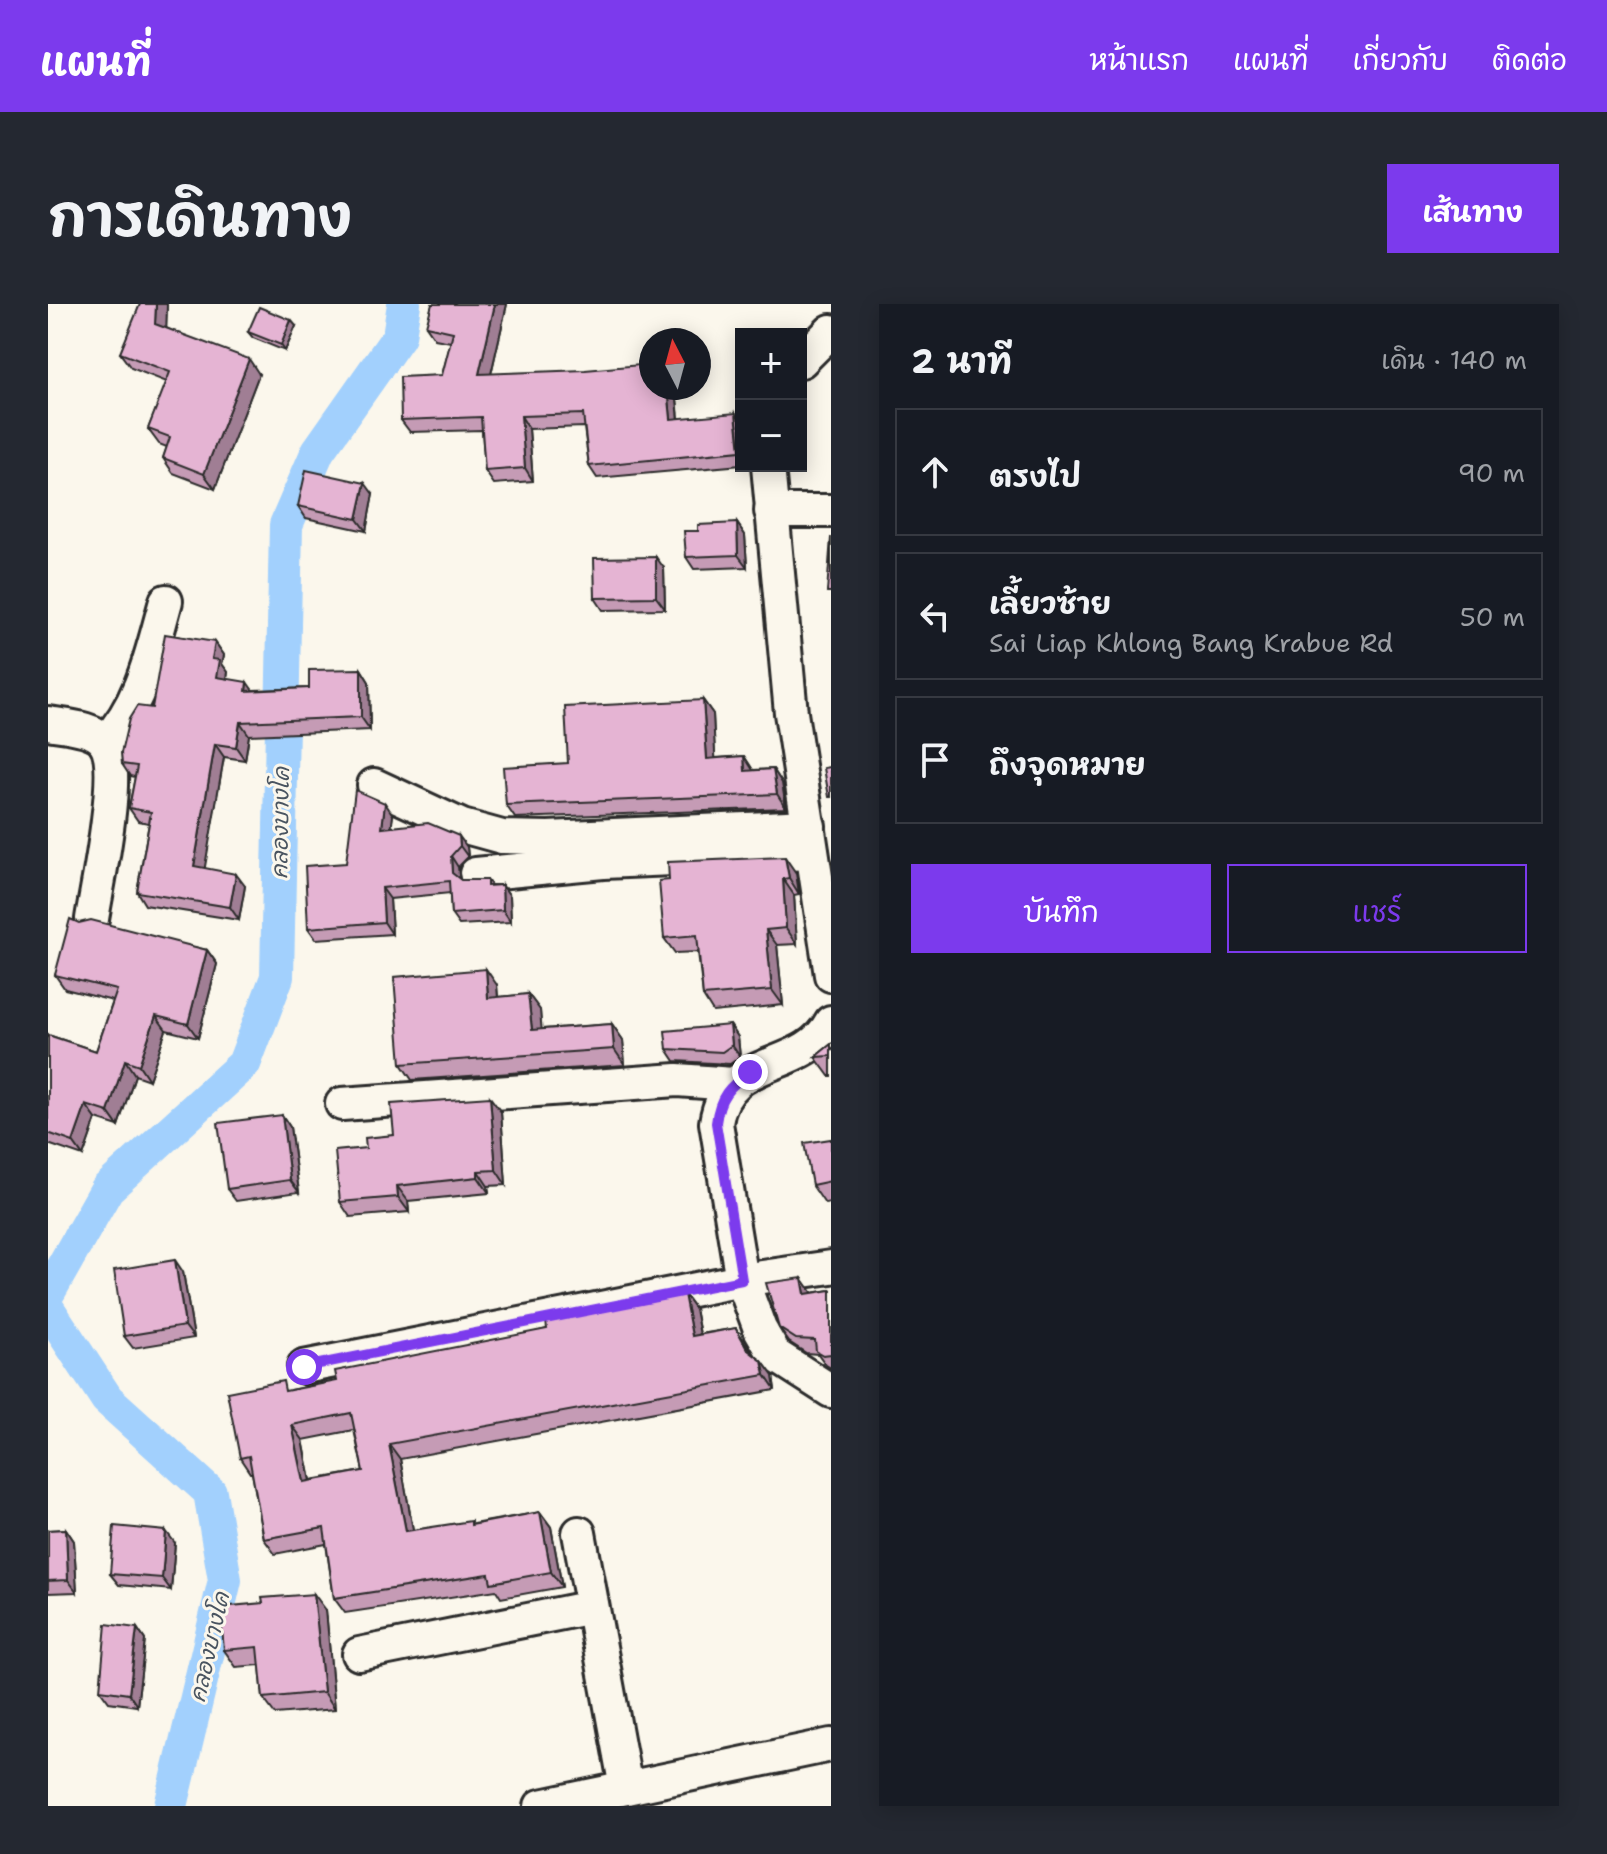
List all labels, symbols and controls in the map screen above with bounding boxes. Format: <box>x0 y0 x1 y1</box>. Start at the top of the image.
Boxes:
text: แผนที่ <box>40 36 151 87</box>
text: หน้าแรก <box>1089 41 1189 79</box>
text: แผนที่ <box>1233 41 1309 79</box>
text: เกี่ยวกับ <box>1353 41 1448 79</box>
text: ติดต่อ <box>1492 41 1567 79</box>
button: เส้นทาง <box>1387 164 1559 253</box>
text: การเดินทาง <box>48 179 352 254</box>
north arrow <box>639 328 711 400</box>
map controls <box>735 328 807 472</box>
button: + <box>735 328 807 400</box>
text: 2 นาที <box>911 338 1012 384</box>
text: เดิน · 140 m <box>1381 342 1527 377</box>
button: − <box>735 400 807 472</box>
icon: ahead <box>913 450 957 494</box>
text: 90 m <box>1458 455 1525 490</box>
text: ตรงไป <box>989 456 1081 497</box>
text: เลี้ยวซ้าย <box>989 583 1111 624</box>
icon: left <box>913 594 957 638</box>
text: 50 m <box>1460 599 1525 634</box>
text: Sai Liap Khlong Bang Krabue Rd <box>989 625 1393 660</box>
icon: arrive <box>913 738 957 782</box>
text: ถึงจุดหมาย <box>989 744 1146 785</box>
water label: คลองบางโค <box>265 766 296 879</box>
button: บันทึก <box>911 864 1211 953</box>
button: แชร์ <box>1227 864 1527 953</box>
route end <box>732 1054 768 1090</box>
route start <box>286 1349 322 1385</box>
water label: คลองบางโค <box>183 1588 236 1705</box>

